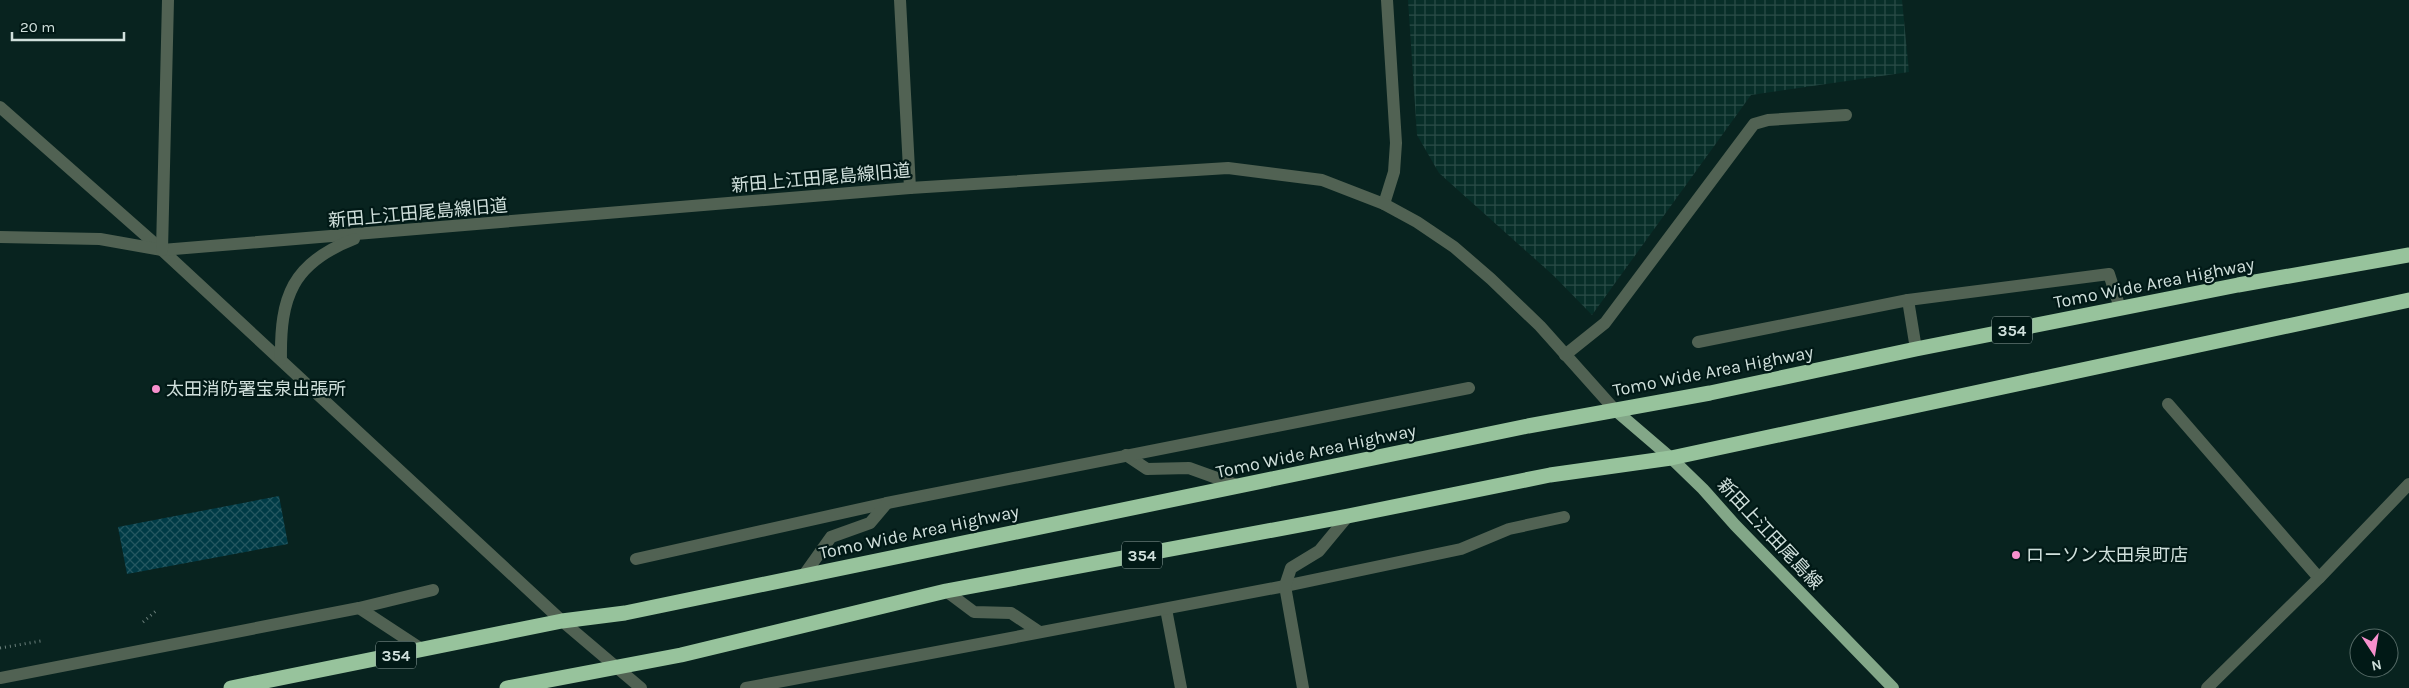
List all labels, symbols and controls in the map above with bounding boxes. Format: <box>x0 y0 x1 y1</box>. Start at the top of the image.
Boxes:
scale bar <box>12 10 125 42</box>
text: 20 m <box>20 18 55 36</box>
street label: 新田上江田尾島線旧道 <box>730 159 912 197</box>
street label: 新田上江田尾島線旧道 <box>327 194 509 232</box>
street label: Tomo Wide Area Highway <box>2052 253 2257 313</box>
road number: 354 <box>1992 316 2032 344</box>
street label: Tomo Wide Area Highway <box>1611 341 1816 401</box>
place label: 太田消防署宝泉出張所 <box>166 378 346 400</box>
marker: 太田消防署宝泉出張所 <box>150 383 162 395</box>
street label: Tomo Wide Area Highway <box>1214 419 1419 483</box>
street label: 新田上江田尾島線 <box>1713 474 1827 594</box>
street label: Tomo Wide Area Highway <box>817 500 1022 564</box>
road number: 354 <box>1122 542 1162 568</box>
place label: ローソン太田泉町店 <box>2026 544 2188 566</box>
marker: ローソン太田泉町店 <box>2010 549 2022 561</box>
north arrow <box>2349 628 2399 678</box>
road number: 354 <box>376 642 416 668</box>
text: N <box>2370 656 2383 675</box>

